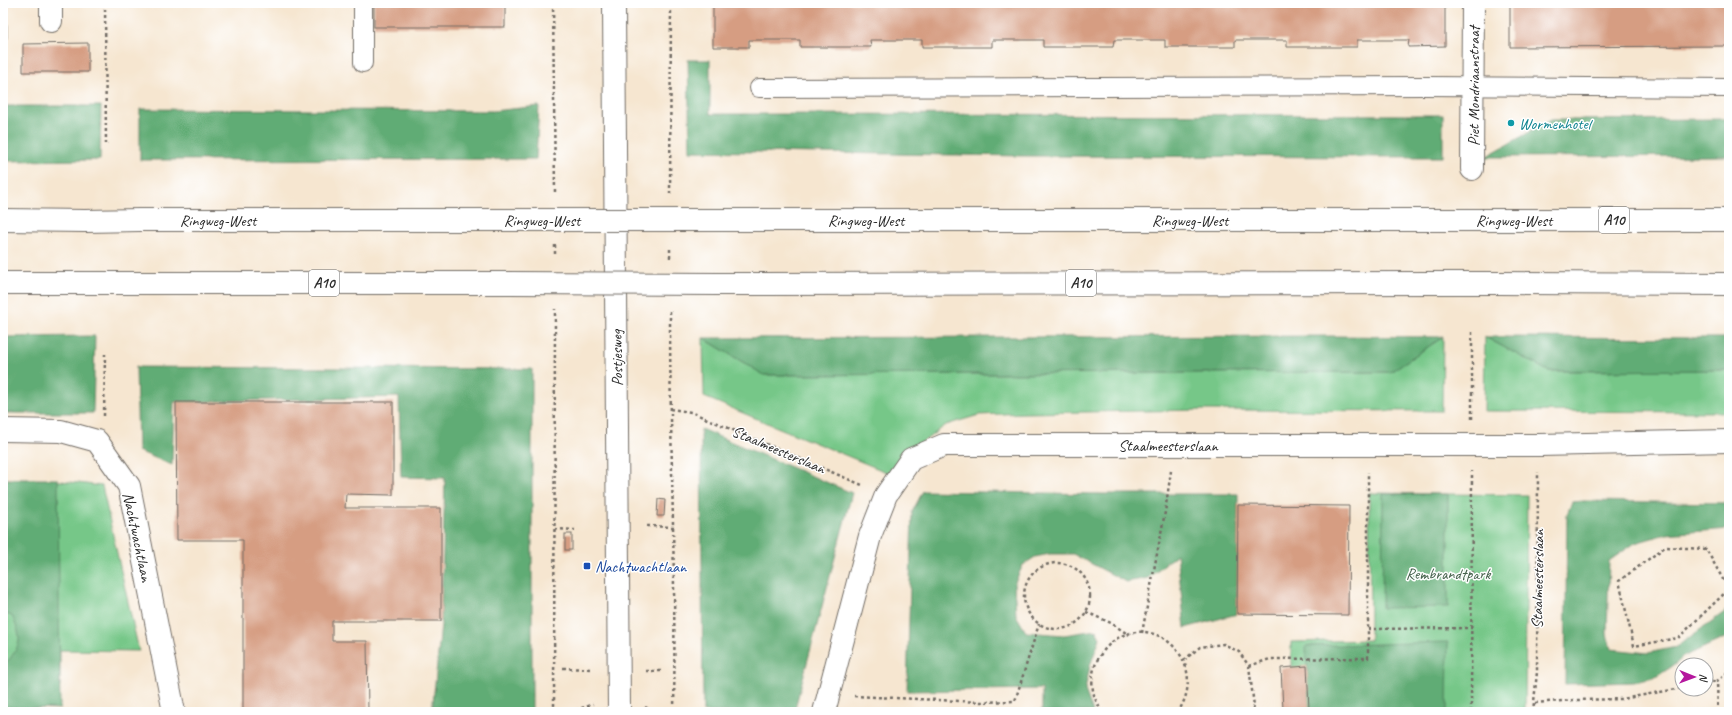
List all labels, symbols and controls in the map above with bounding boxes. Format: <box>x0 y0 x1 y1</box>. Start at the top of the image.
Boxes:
street label: Piet Mondriaanstraat <box>1464 23 1484 146</box>
place label: Wormenhotel <box>1519 114 1594 134</box>
marker: Wormenhotel <box>1506 118 1516 128</box>
road number: A10 <box>1599 207 1629 233</box>
street label: Ringweg-West <box>180 211 258 231</box>
street label: Ringweg-West <box>504 211 582 231</box>
street label: Ringweg-West <box>828 211 906 231</box>
street label: Ringweg-West <box>1152 211 1230 231</box>
street label: Ringweg-West <box>1476 211 1554 231</box>
road number: A10 <box>309 270 339 296</box>
road number: A10 <box>1066 270 1096 296</box>
street label: Postjesweg <box>606 328 627 386</box>
street label: Staalmeesterslaan <box>729 421 829 479</box>
street label: Staalmeesterslaan <box>1118 436 1219 456</box>
street label: Nachtwachtlaan <box>118 491 156 585</box>
street label: Staalmeesterslaan <box>1527 528 1549 629</box>
place label: Nachtwachtlaan <box>595 557 687 577</box>
marker: Nachtwachtlaan <box>582 561 592 571</box>
park label: Rembrandtpark <box>1406 564 1492 584</box>
north arrow <box>1674 657 1714 697</box>
text: N <box>1697 674 1711 683</box>

